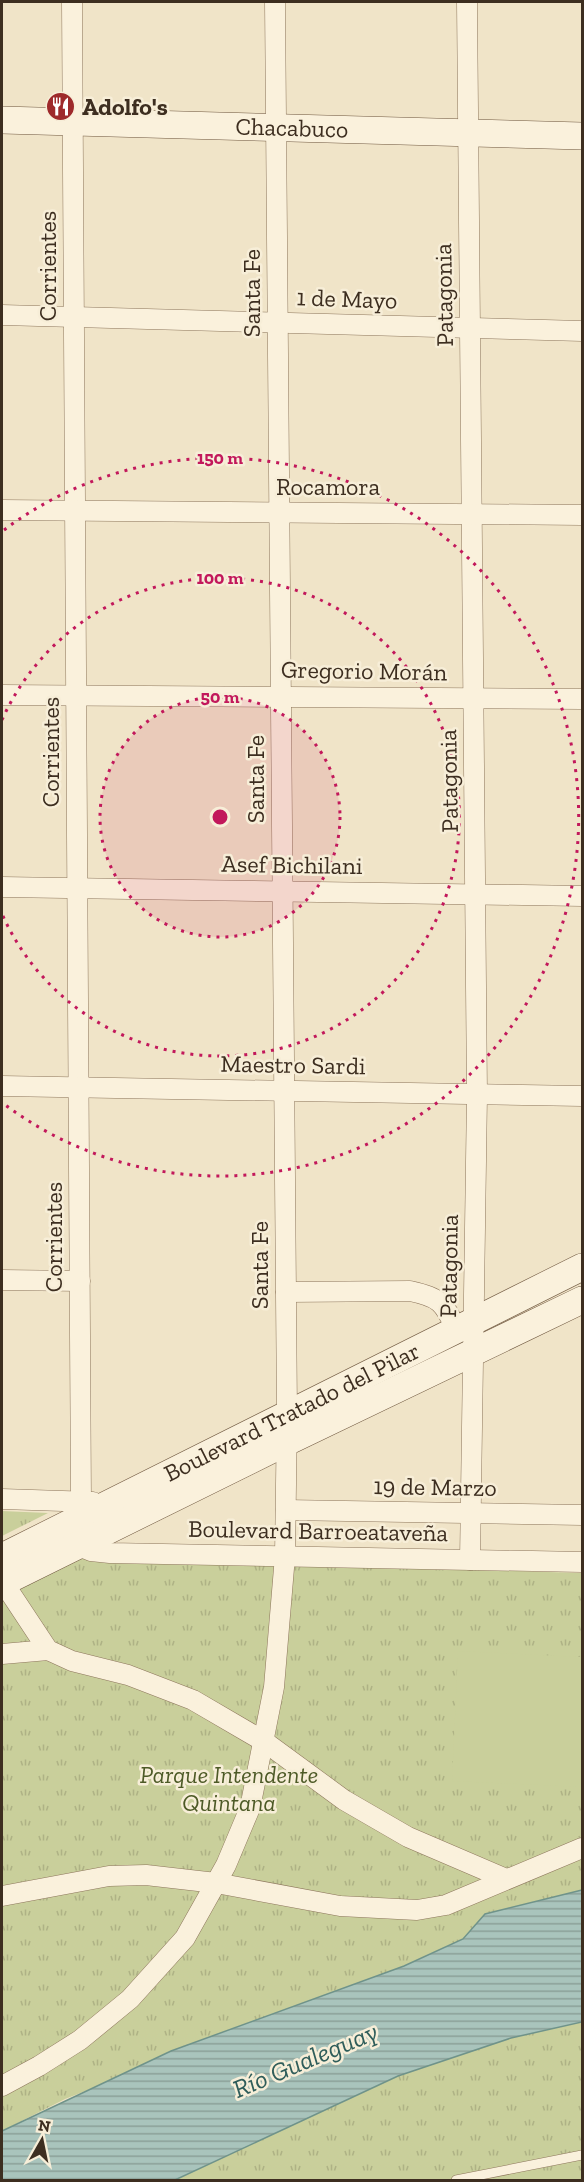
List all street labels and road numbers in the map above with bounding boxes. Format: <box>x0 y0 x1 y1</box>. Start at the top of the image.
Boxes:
street label: Chacabuco <box>235 111 349 144</box>
street label: Corrientes <box>33 211 62 321</box>
street label: Patagonia <box>428 243 459 347</box>
street label: Santa Fe <box>237 249 266 337</box>
street label: 1 de Mayo <box>296 282 398 315</box>
street label: Rocamora <box>276 472 381 501</box>
street label: Gregorio Morán <box>281 655 448 686</box>
street label: Corrientes <box>36 697 65 807</box>
street label: Patagonia <box>433 729 464 833</box>
street label: Santa Fe <box>241 735 270 823</box>
street label: Asef Bichilani <box>221 849 363 880</box>
street label: Maestro Sardi <box>220 1049 366 1080</box>
street label: Corrientes <box>39 1182 68 1292</box>
street label: Patagonia <box>433 1214 464 1318</box>
street label: Santa Fe <box>245 1221 274 1309</box>
street label: Boulevard Tratado del Pilar <box>159 1336 424 1488</box>
street label: 19 de Marzo <box>373 1471 497 1502</box>
street label: Boulevard Barroeataveña <box>188 1514 449 1547</box>

